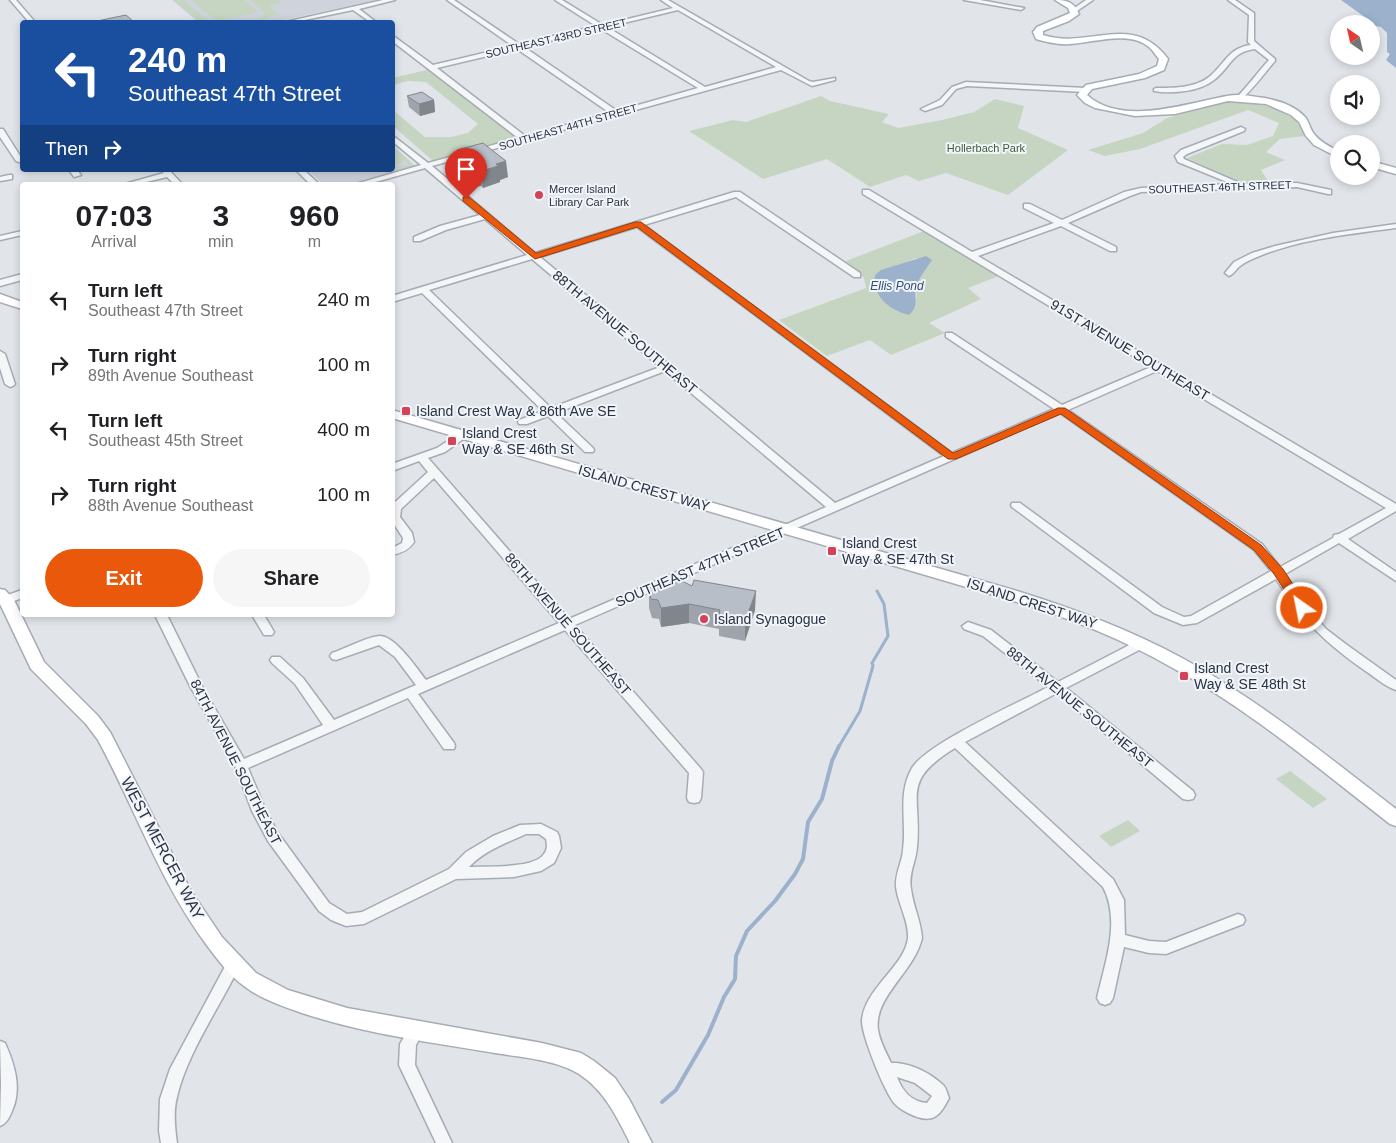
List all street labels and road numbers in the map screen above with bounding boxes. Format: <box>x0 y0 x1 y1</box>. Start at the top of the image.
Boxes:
street label: SOUTHEAST 43RD STREET <box>484 16 628 60</box>
street label: SOUTHEAST 44TH STREET <box>497 101 639 153</box>
street label: SOUTHEAST 46TH STREET <box>1148 178 1292 195</box>
street label: 88TH AVENUE SOUTHEAST <box>550 267 701 397</box>
street label: 91ST AVENUE SOUTHEAST <box>1048 296 1213 404</box>
street label: ISLAND CREST WAY <box>576 462 712 515</box>
street label: SOUTHEAST 47TH STREET <box>613 524 788 610</box>
street label: 86TH AVENUE SOUTHEAST <box>502 550 634 699</box>
street label: ISLAND CREST WAY <box>965 574 1100 632</box>
street label: 88TH AVENUE SOUTHEAST <box>1004 643 1157 771</box>
street label: 84TH AVENUE SOUTHEAST <box>187 677 285 848</box>
street label: WEST MERCER WAY <box>118 774 207 923</box>

